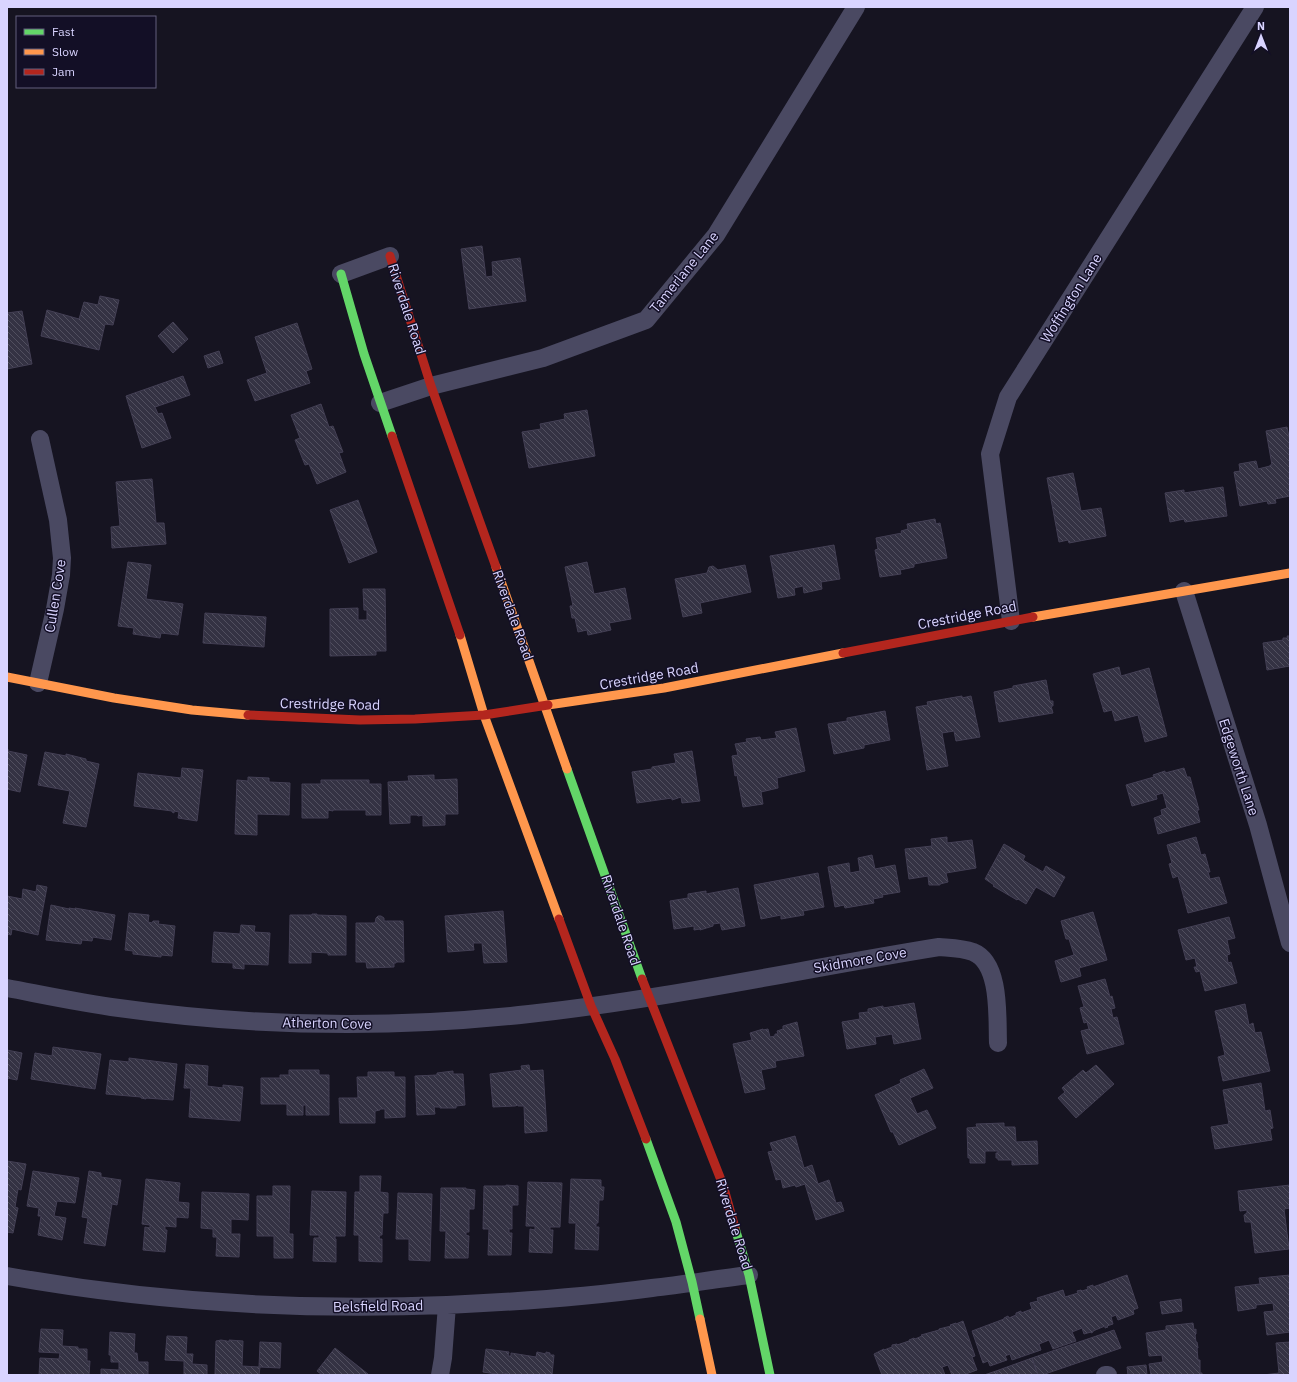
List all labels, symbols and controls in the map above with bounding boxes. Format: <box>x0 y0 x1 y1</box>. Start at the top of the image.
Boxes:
legend <box>16 16 156 88</box>
north arrow <box>1241 16 1281 56</box>
text: N <box>1257 19 1265 33</box>
text: Fast <box>52 24 75 39</box>
text: Slow <box>52 44 78 59</box>
text: Jam <box>52 64 75 79</box>
street label: Tamerlane Lane <box>646 227 723 316</box>
street label: Woffington Lane <box>1036 250 1106 346</box>
street label: Riverdale Road <box>384 261 430 357</box>
street label: Cullen Cove <box>40 558 70 634</box>
street label: Riverdale Road <box>488 567 538 663</box>
street label: Crestridge Road <box>916 597 1018 633</box>
street label: Crestridge Road <box>598 658 700 694</box>
street label: Crestridge Road <box>280 694 380 714</box>
street label: Edgeworth Lane <box>1215 716 1263 818</box>
street label: Riverdale Road <box>597 872 645 968</box>
street label: Skidmore Cove <box>812 943 908 977</box>
street label: Atherton Cove <box>282 1013 372 1033</box>
street label: Riverdale Road <box>712 1176 756 1272</box>
street label: Belsfield Road <box>333 1296 423 1316</box>

